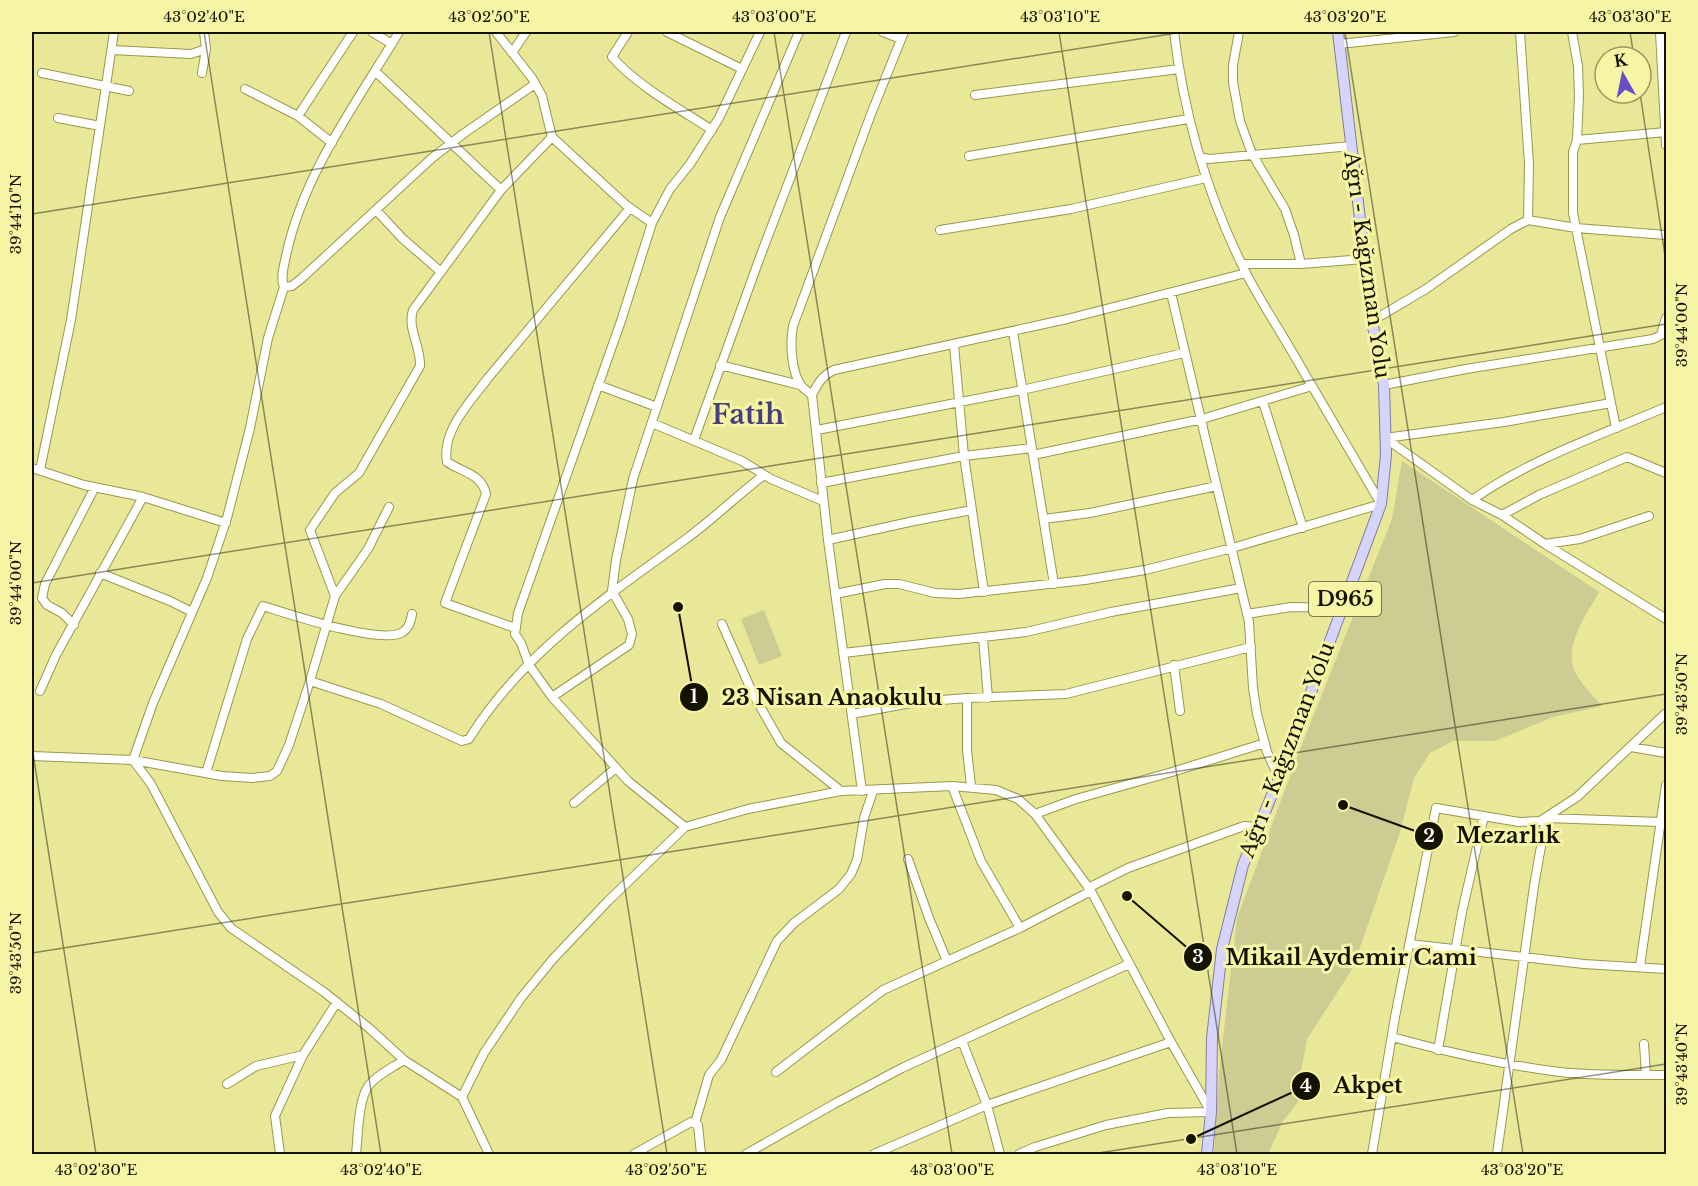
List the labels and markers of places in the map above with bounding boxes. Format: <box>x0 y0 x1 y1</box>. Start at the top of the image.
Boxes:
callout: 23 Nisan Anaokulu <box>679 677 955 717</box>
callout: Mezarlık <box>1414 816 1572 856</box>
callout: Mikail Aydemir Cami <box>1183 937 1490 977</box>
callout: Akpet <box>1291 1066 1414 1106</box>

